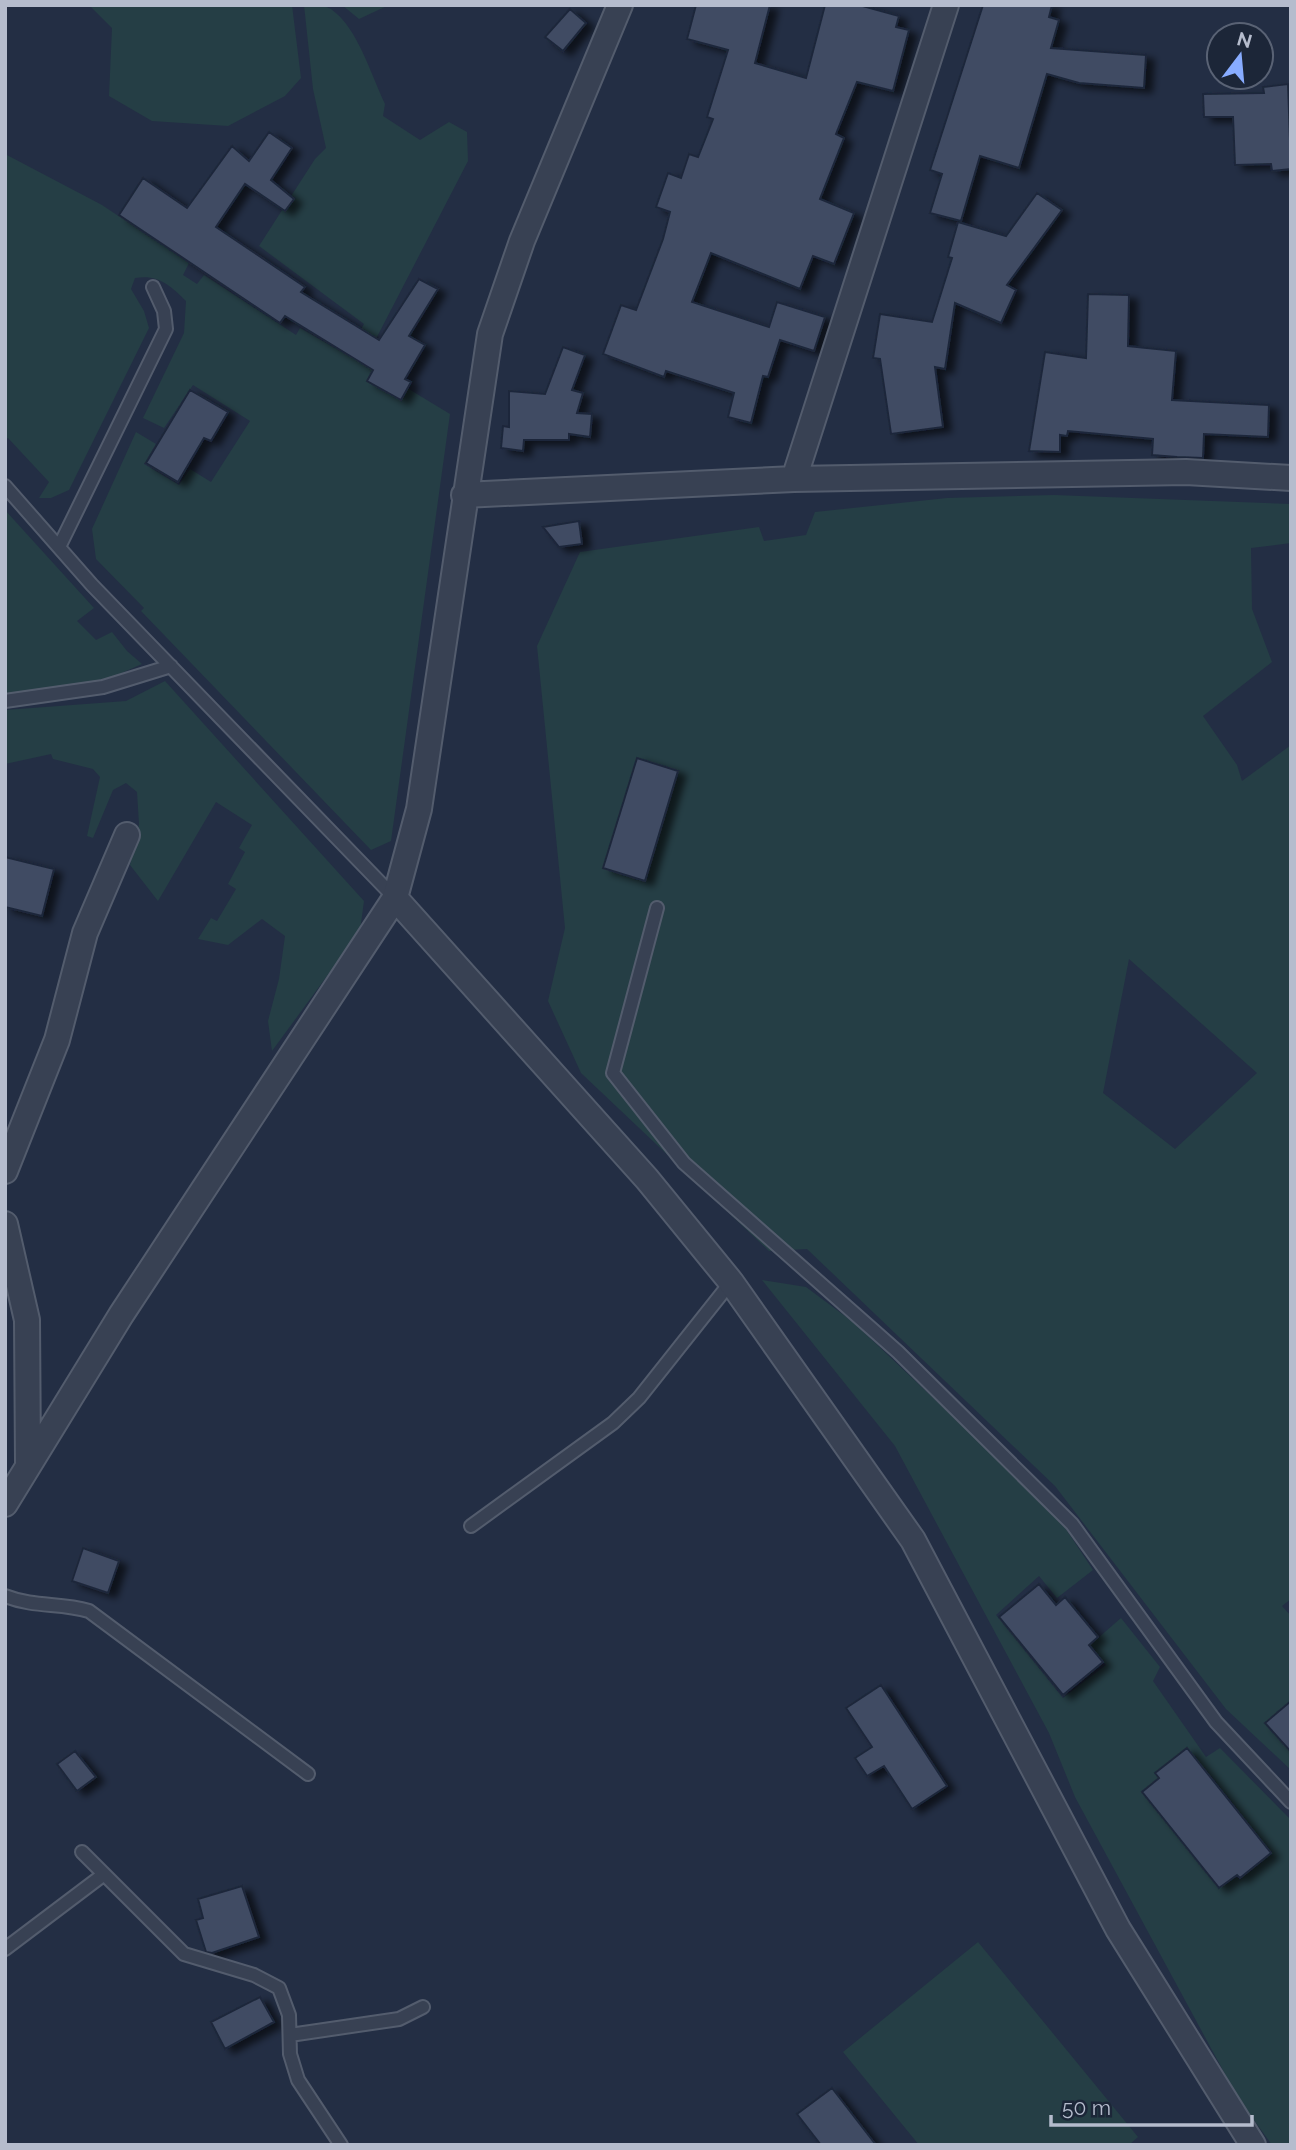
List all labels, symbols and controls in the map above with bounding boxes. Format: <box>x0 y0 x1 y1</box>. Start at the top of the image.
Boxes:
north arrow <box>1205 21 1275 91</box>
text: N <box>1235 27 1255 52</box>
scale bar <box>1051 2084 1252 2128</box>
text: 50 m <box>1062 2095 1111 2120</box>

